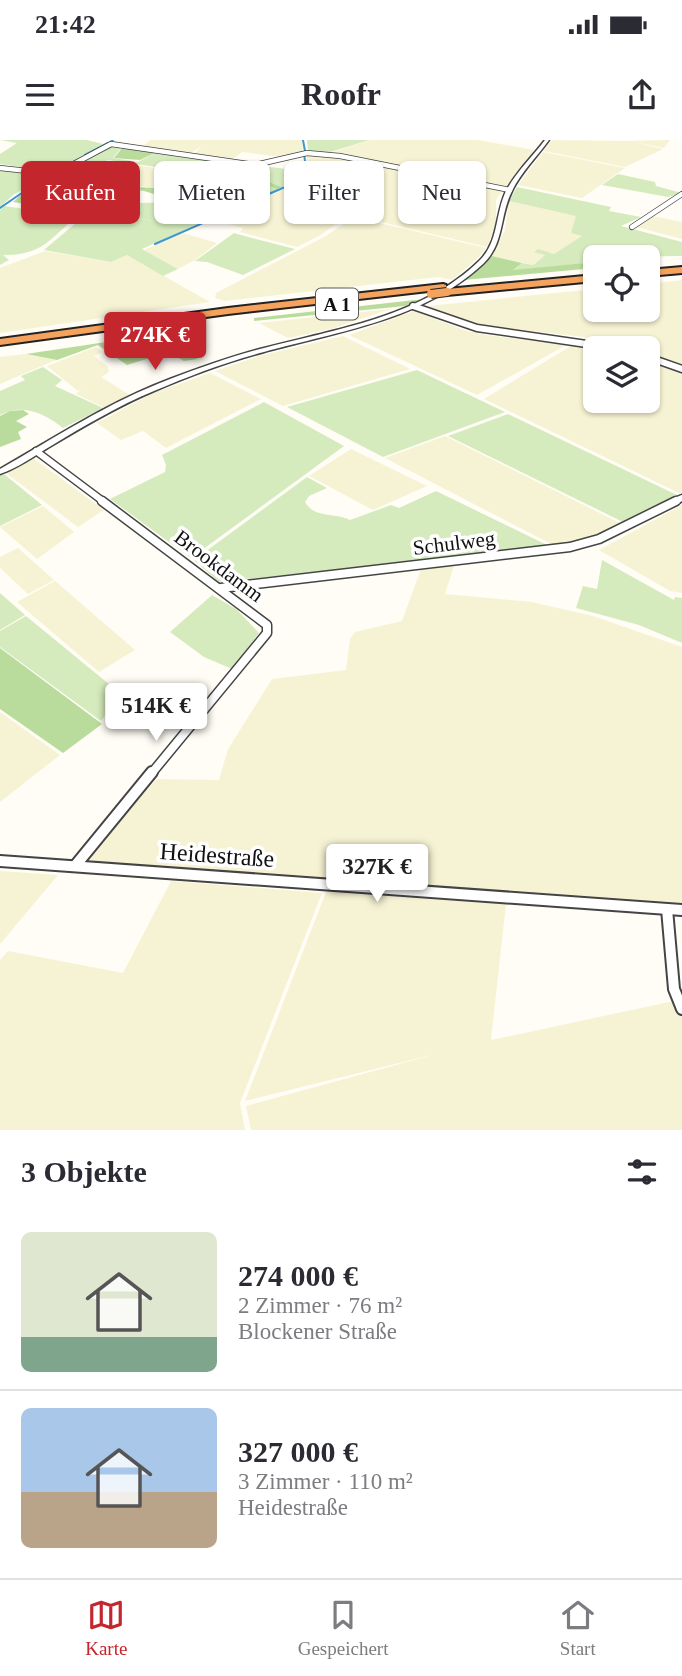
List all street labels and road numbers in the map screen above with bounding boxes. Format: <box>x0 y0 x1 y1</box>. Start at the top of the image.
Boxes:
road number: A 1 <box>316 288 358 320</box>
street label: Brookdamm <box>170 525 268 607</box>
street label: Schulweg <box>411 526 497 560</box>
street label: Heidestraße <box>159 838 275 872</box>

